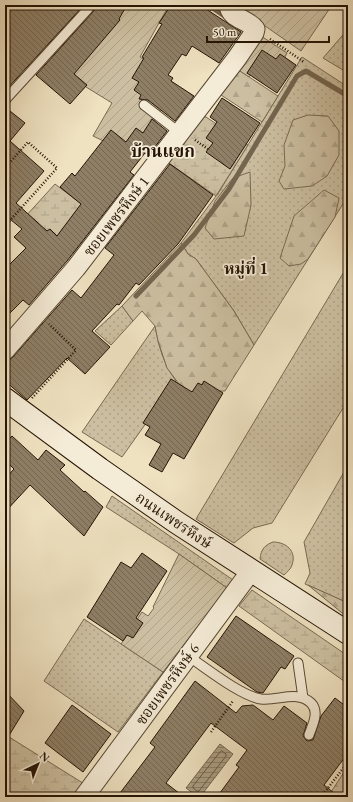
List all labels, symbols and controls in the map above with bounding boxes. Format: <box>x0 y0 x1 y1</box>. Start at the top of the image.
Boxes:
scale bar <box>207 18 329 44</box>
text: 50 m <box>213 24 237 40</box>
district label: บ้านแขก <box>131 140 195 162</box>
street label: ซอยเพชรหึงษ์ 1 <box>79 172 153 260</box>
district label: หมู่ที่ 1 <box>224 257 268 279</box>
street label: ถนนเพชรหึงษ์ <box>132 487 216 553</box>
street label: ซอยเพชรหึงษ์ 6 <box>131 639 203 729</box>
north arrow <box>18 744 58 784</box>
text: N <box>37 749 53 765</box>

